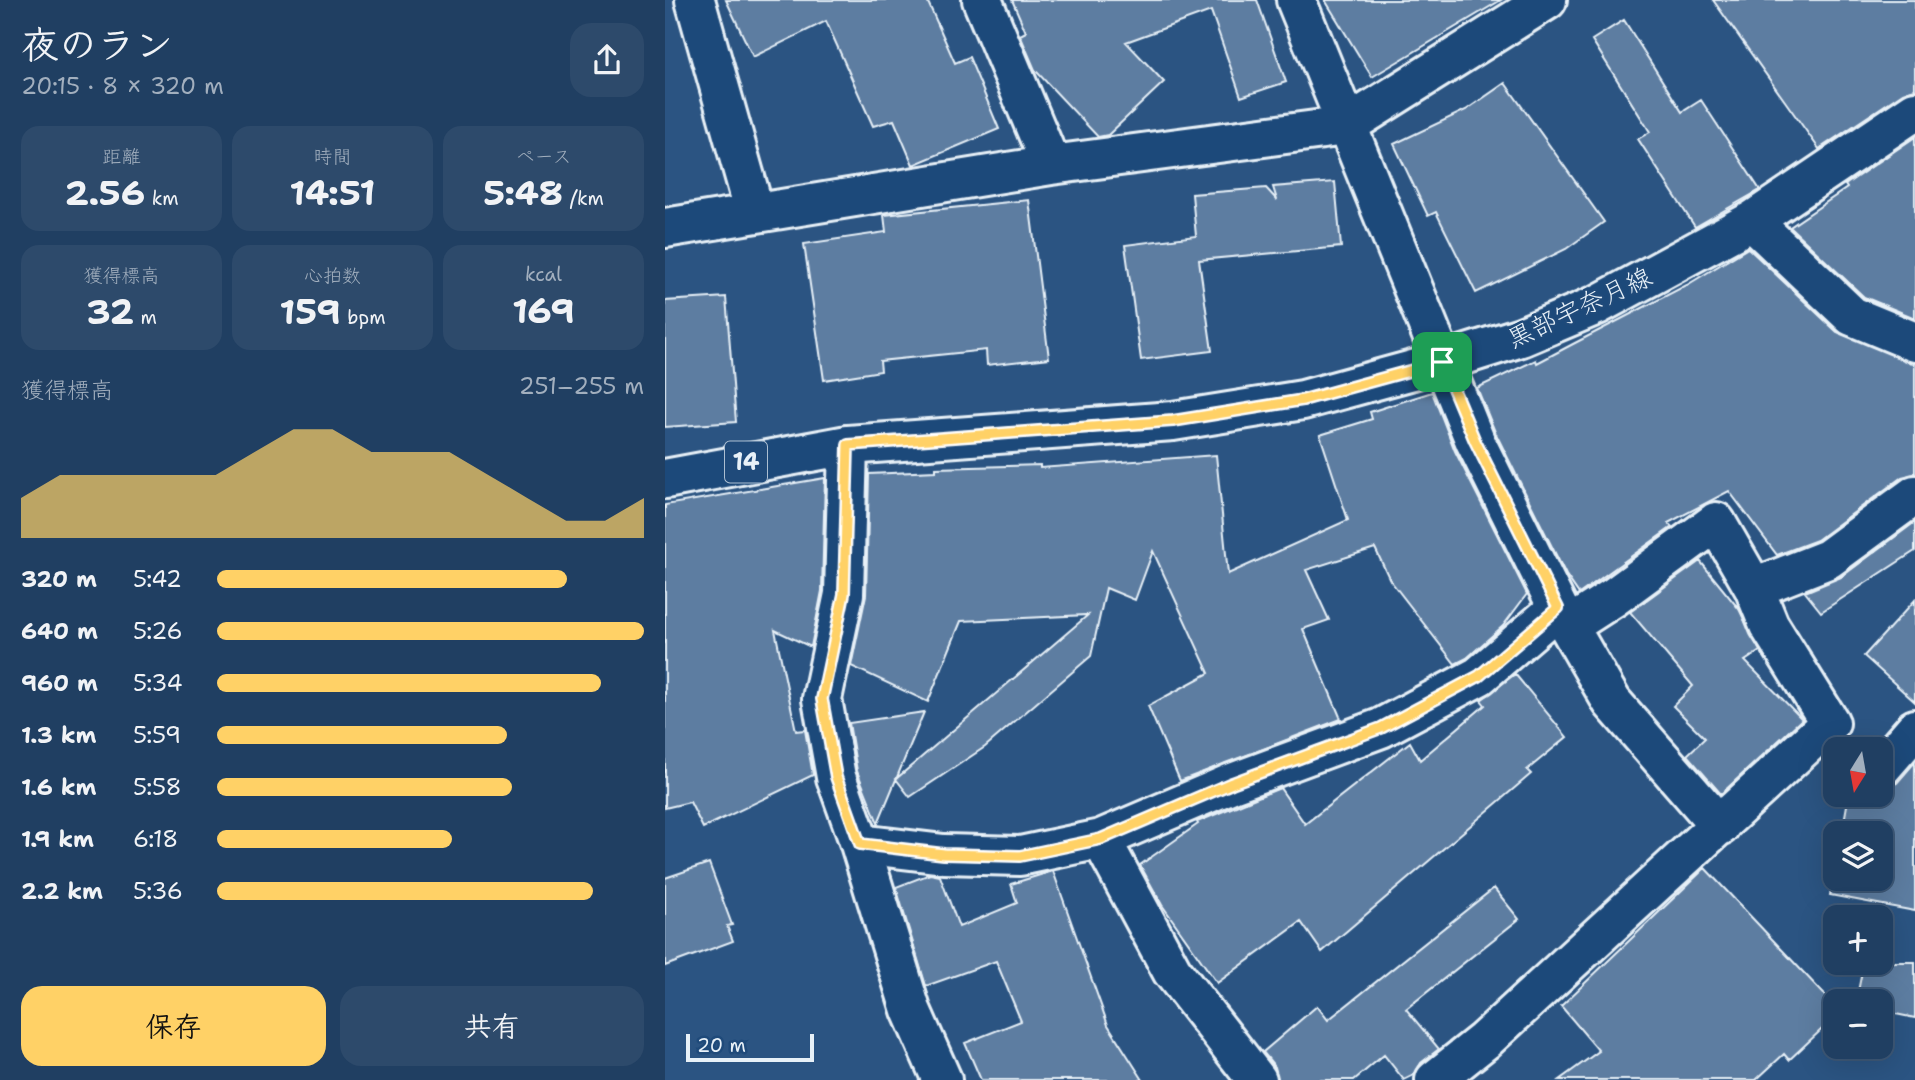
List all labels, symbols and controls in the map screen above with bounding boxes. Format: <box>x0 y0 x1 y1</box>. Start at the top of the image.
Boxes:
text: 夜のラン <box>21 19 173 70</box>
button: share <box>570 23 644 97</box>
text: 20:15 · 8 × 320 m <box>21 71 224 101</box>
text: 距離 <box>102 144 141 169</box>
text: 時間 <box>313 144 352 169</box>
text: ペース <box>516 144 571 169</box>
text: 2.56 <box>64 169 145 216</box>
text: 14:51 <box>290 169 376 216</box>
text: 5:48 <box>483 169 563 216</box>
text: km <box>145 186 179 211</box>
text: /km <box>563 186 604 211</box>
street label: 黒部宇奈月線 <box>1501 258 1657 356</box>
text: kcal <box>525 262 562 287</box>
text: 獲得標高 <box>83 263 160 288</box>
text: 心拍数 <box>304 263 361 288</box>
text: 169 <box>512 287 575 334</box>
text: 32 <box>86 288 134 335</box>
text: 159 <box>279 288 341 335</box>
text: m <box>134 305 157 330</box>
text: bpm <box>341 305 386 330</box>
pin <box>1412 332 1472 392</box>
icon: arrive <box>1423 343 1461 381</box>
text: 251–255 m <box>519 371 644 401</box>
text: 獲得標高 <box>21 375 113 405</box>
road number: 14 <box>725 442 767 482</box>
text: 320 m <box>21 564 97 594</box>
text: 5:42 <box>133 564 182 594</box>
text: 640 m <box>21 616 98 646</box>
text: 5:26 <box>133 616 183 646</box>
text: 960 m <box>21 668 98 698</box>
text: 5:34 <box>133 668 183 698</box>
text: 1.3 km <box>21 720 96 750</box>
text: 5:59 <box>133 720 181 750</box>
north arrow <box>1823 737 1893 807</box>
map controls <box>1823 737 1893 1059</box>
text: 1.6 km <box>21 772 96 802</box>
text: 5:58 <box>133 772 182 802</box>
button: layers <box>1823 821 1893 891</box>
text: 1.9 km <box>21 824 94 854</box>
text: 6:18 <box>133 824 178 854</box>
text: 2.2 km <box>21 876 103 906</box>
text: 5:36 <box>133 876 183 906</box>
button: + <box>1823 905 1893 975</box>
button: 保存 <box>21 986 326 1066</box>
button: 共有 <box>340 986 644 1066</box>
button: − <box>1823 989 1893 1059</box>
scale bar <box>686 1031 814 1063</box>
text: 20 m <box>697 1033 746 1058</box>

